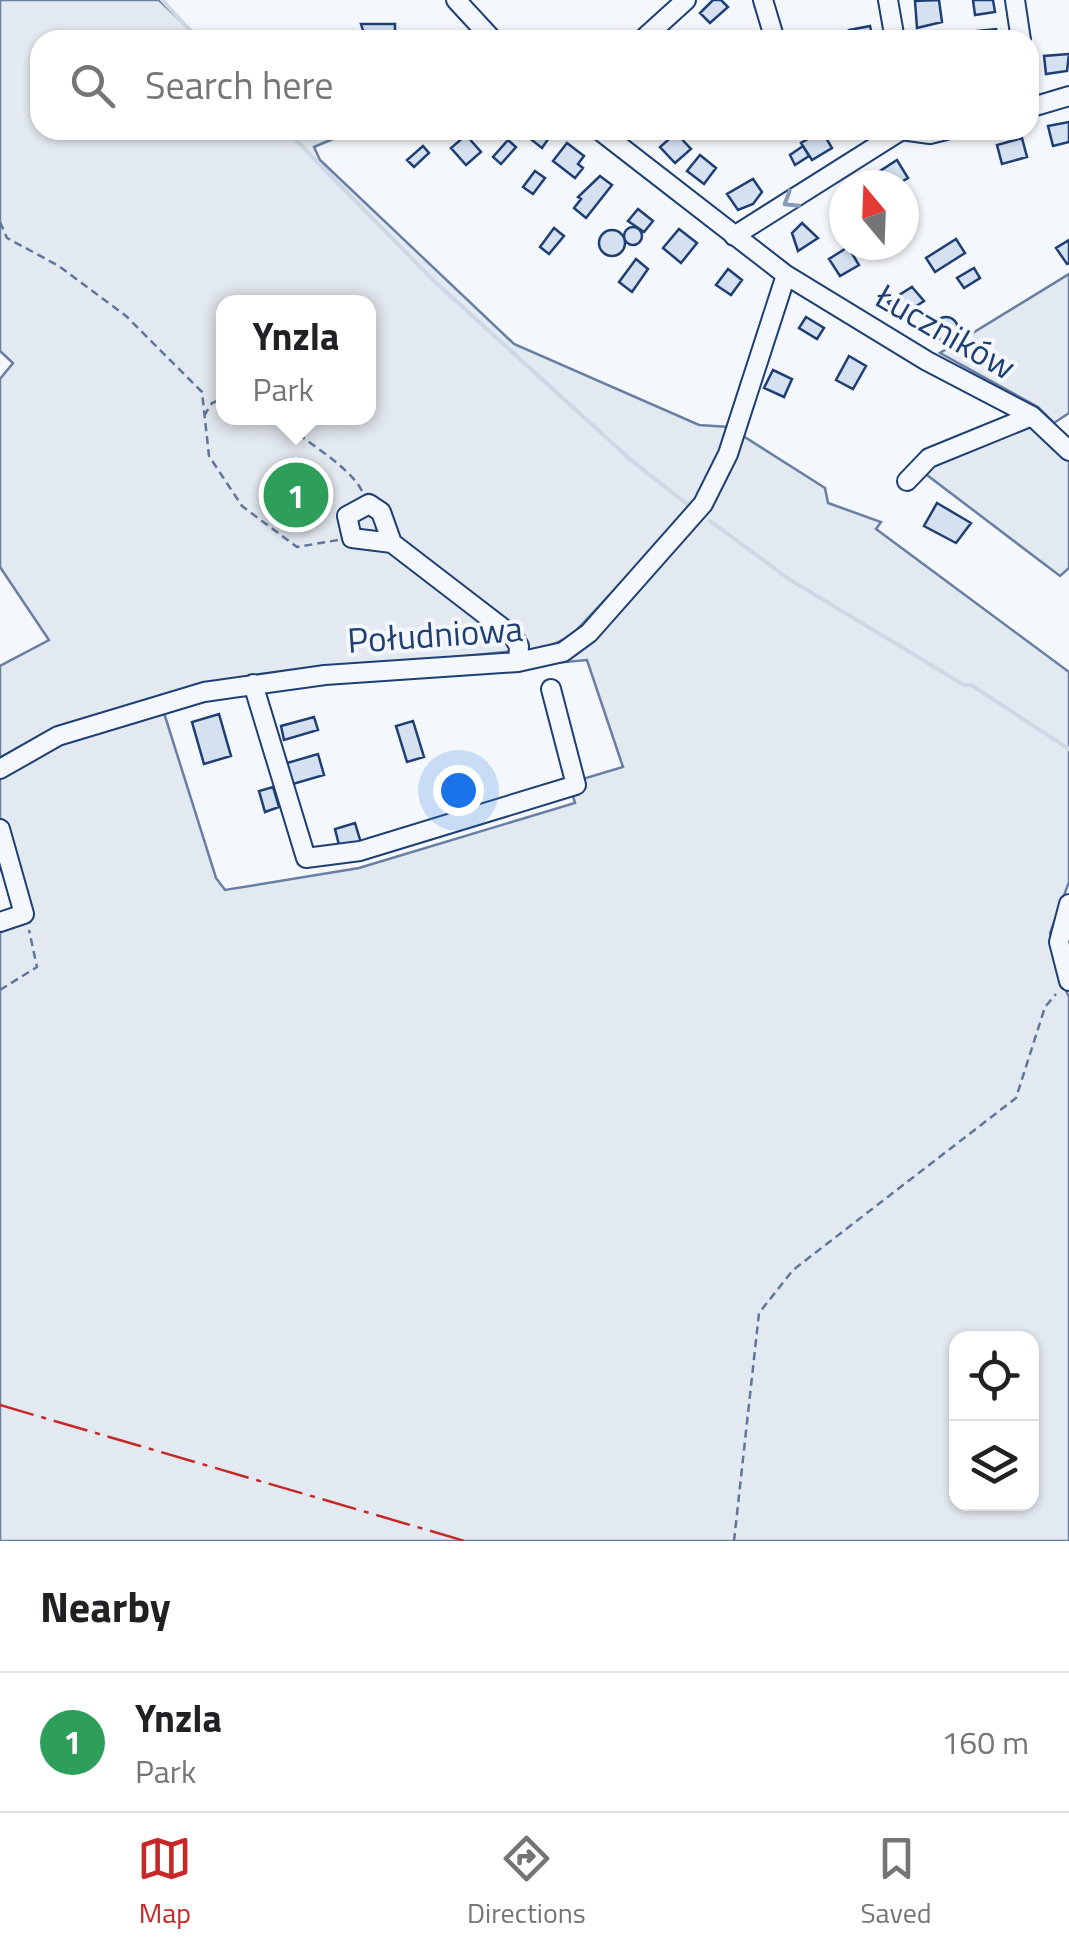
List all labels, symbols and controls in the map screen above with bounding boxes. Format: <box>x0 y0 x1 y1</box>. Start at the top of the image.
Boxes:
search box <box>30 30 1039 140</box>
text: Search here <box>145 56 333 114</box>
icon: search <box>65 58 120 113</box>
north arrow <box>829 170 919 260</box>
one-way arrow <box>783 189 801 208</box>
street label: Łuczników <box>865 269 1026 393</box>
popup <box>216 295 376 425</box>
text: Ynzla <box>253 307 339 365</box>
text: Park <box>253 365 314 413</box>
pin: 1 <box>264 458 328 532</box>
street label: Południowa <box>345 601 525 667</box>
your location <box>433 765 484 816</box>
map controls <box>949 1331 1039 1511</box>
button: locate <box>949 1331 1039 1421</box>
button: layers <box>949 1421 1039 1511</box>
text: Nearby <box>40 1574 171 1638</box>
text: Ynzla <box>135 1689 222 1747</box>
text: 1 <box>64 1718 81 1766</box>
text: 160 m <box>941 1718 1029 1766</box>
text: Park <box>135 1747 196 1795</box>
tab: Map <box>137 1831 192 1934</box>
tab: Directions <box>467 1831 586 1934</box>
tab: Saved <box>860 1831 932 1934</box>

